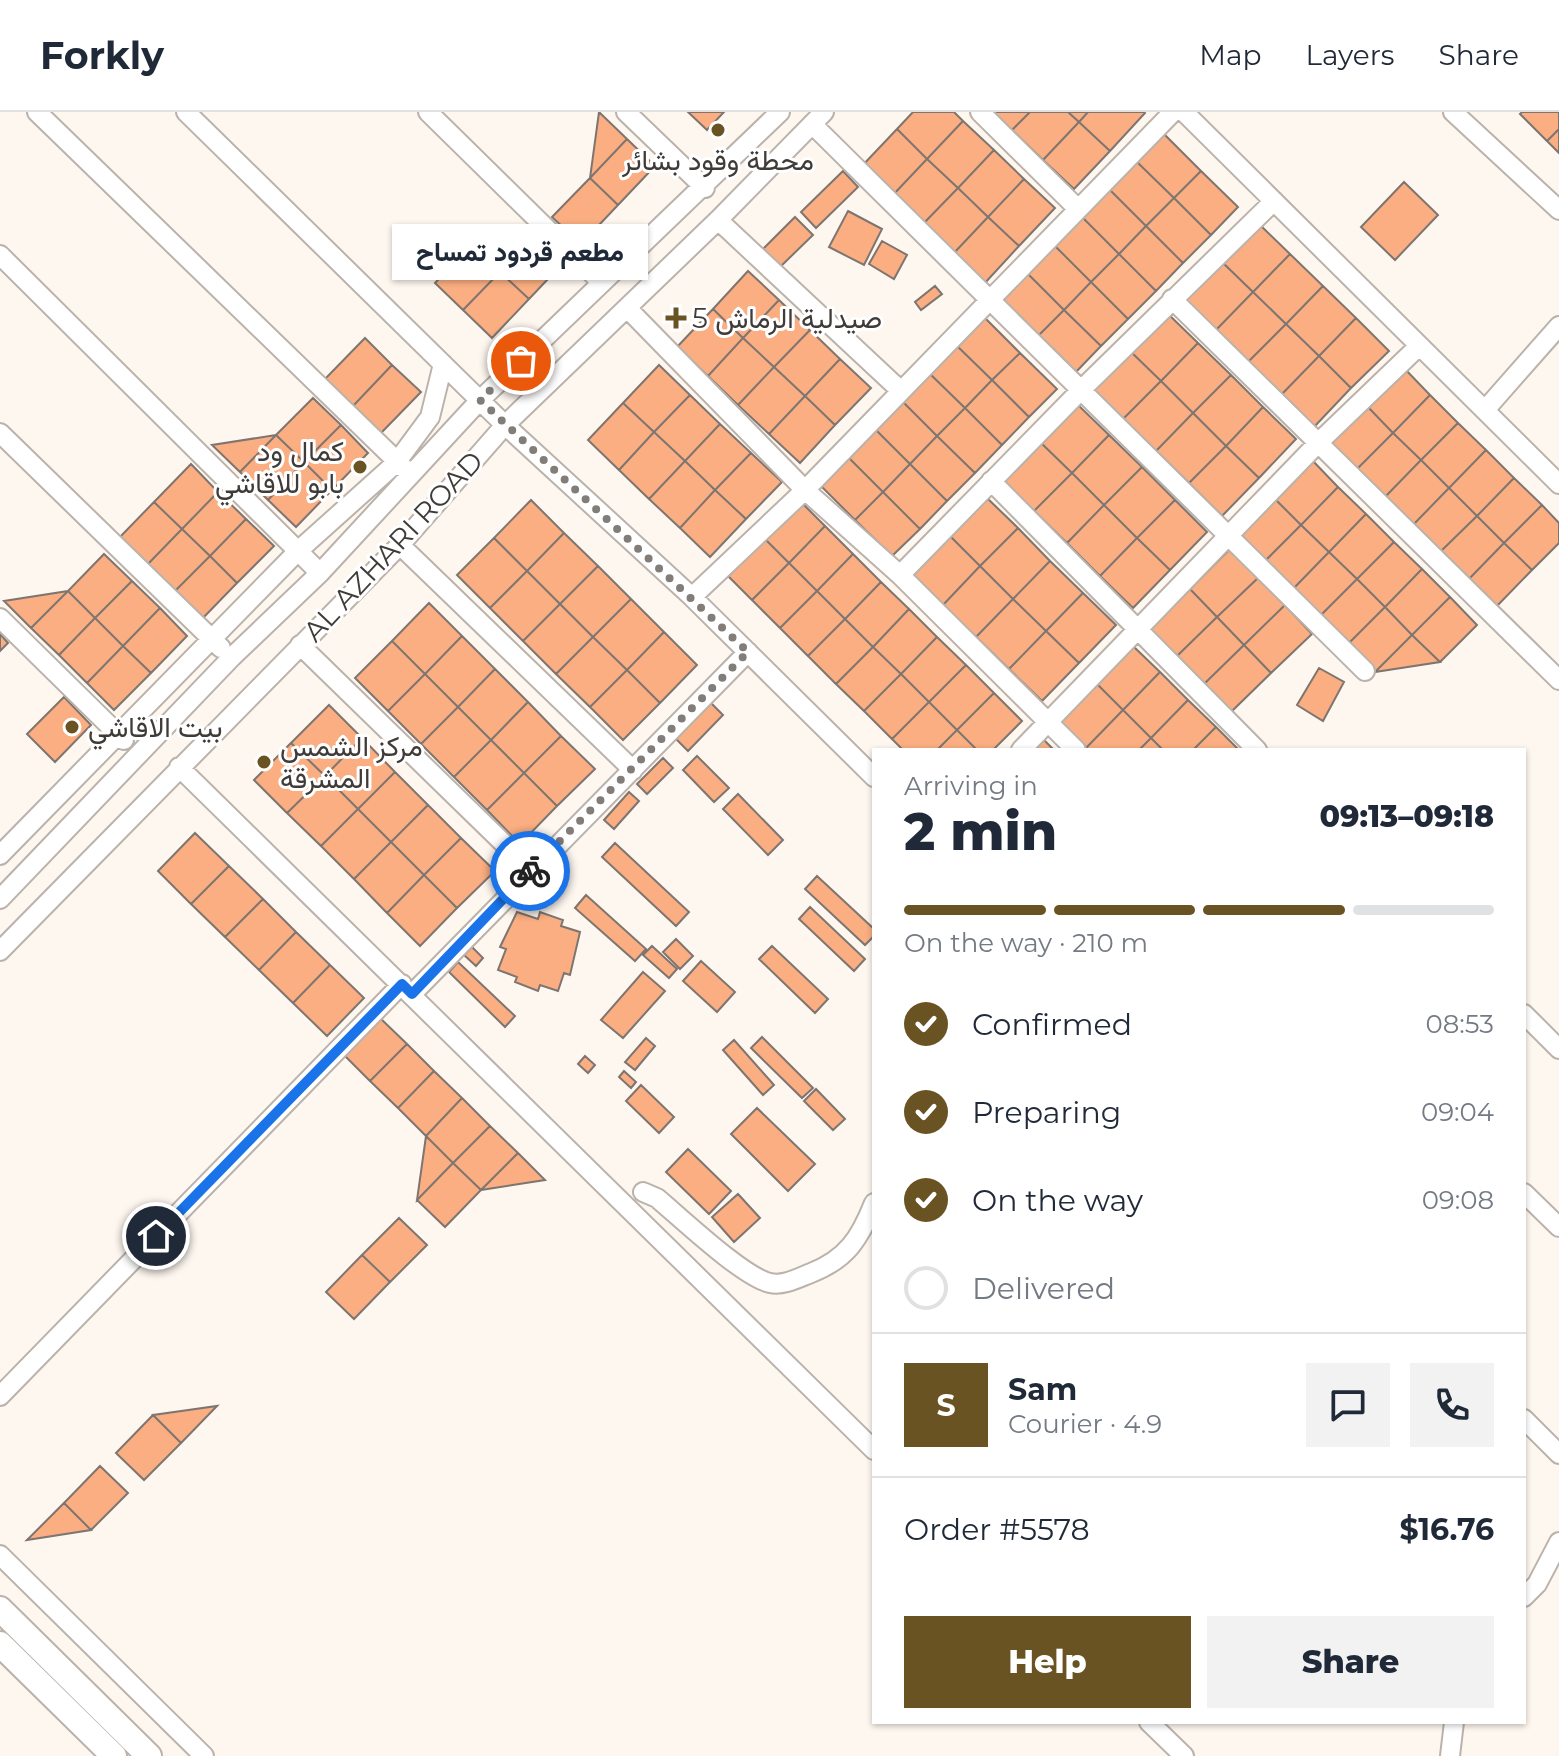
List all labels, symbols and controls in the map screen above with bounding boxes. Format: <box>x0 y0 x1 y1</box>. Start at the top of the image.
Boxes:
text: Forkly <box>40 32 164 79</box>
text: Map <box>1199 38 1262 72</box>
text: Layers <box>1306 38 1395 72</box>
text: Share <box>1439 38 1519 72</box>
marker: محطة وقود بشائر <box>709 121 727 139</box>
place label: محطة وقود بشائر <box>621 143 814 178</box>
callout: مطعم قردود تمساح <box>393 225 649 281</box>
text: مطعم قردود تمساح <box>416 236 624 268</box>
place label: صيدلية الرماش 5 <box>692 301 882 336</box>
marker: صيدلية الرماش 5 <box>667 309 685 327</box>
pin <box>487 327 555 395</box>
icon: bag <box>499 339 543 383</box>
place label: كمال ود بابو للاقاشي <box>215 434 344 506</box>
street label: AL AZHARI ROAD <box>296 444 490 648</box>
marker: كمال ود بابو للاقاشي <box>351 458 369 476</box>
place label: بيت الاقاشي <box>88 710 223 750</box>
marker: بيت الاقاشي <box>63 718 81 736</box>
place label: مركز الشمس المشرقة <box>280 729 423 796</box>
marker: مركز الشمس المشرقة <box>255 753 273 771</box>
text: Arriving in <box>904 770 1038 802</box>
text: 09:13–09:18 <box>1319 798 1494 835</box>
text: 2 min <box>904 800 1057 863</box>
courier <box>490 831 570 911</box>
icon: bike <box>508 849 552 893</box>
text: On the way · 210 m <box>904 927 1148 959</box>
icon: check <box>904 1002 948 1046</box>
text: Confirmed <box>972 1006 1132 1043</box>
text: 08:53 <box>1425 1008 1494 1040</box>
icon: check <box>904 1090 948 1134</box>
text: Preparing <box>972 1094 1121 1131</box>
text: 09:04 <box>1421 1096 1494 1128</box>
icon: check <box>904 1178 948 1222</box>
text: On the way <box>972 1182 1143 1219</box>
text: 09:08 <box>1422 1184 1494 1216</box>
pin <box>122 1202 190 1270</box>
icon: home <box>134 1214 178 1258</box>
text: Delivered <box>972 1270 1115 1307</box>
button: chat <box>1306 1363 1390 1447</box>
button: phone <box>1410 1363 1494 1447</box>
text: Sam <box>1008 1371 1077 1408</box>
text: S <box>936 1387 956 1424</box>
text: Courier · 4.9 <box>1008 1408 1162 1440</box>
text: Order #5578 <box>904 1511 1090 1548</box>
text: $16.76 <box>1400 1511 1494 1548</box>
button: Help <box>904 1616 1191 1708</box>
button: Share <box>1207 1616 1494 1708</box>

